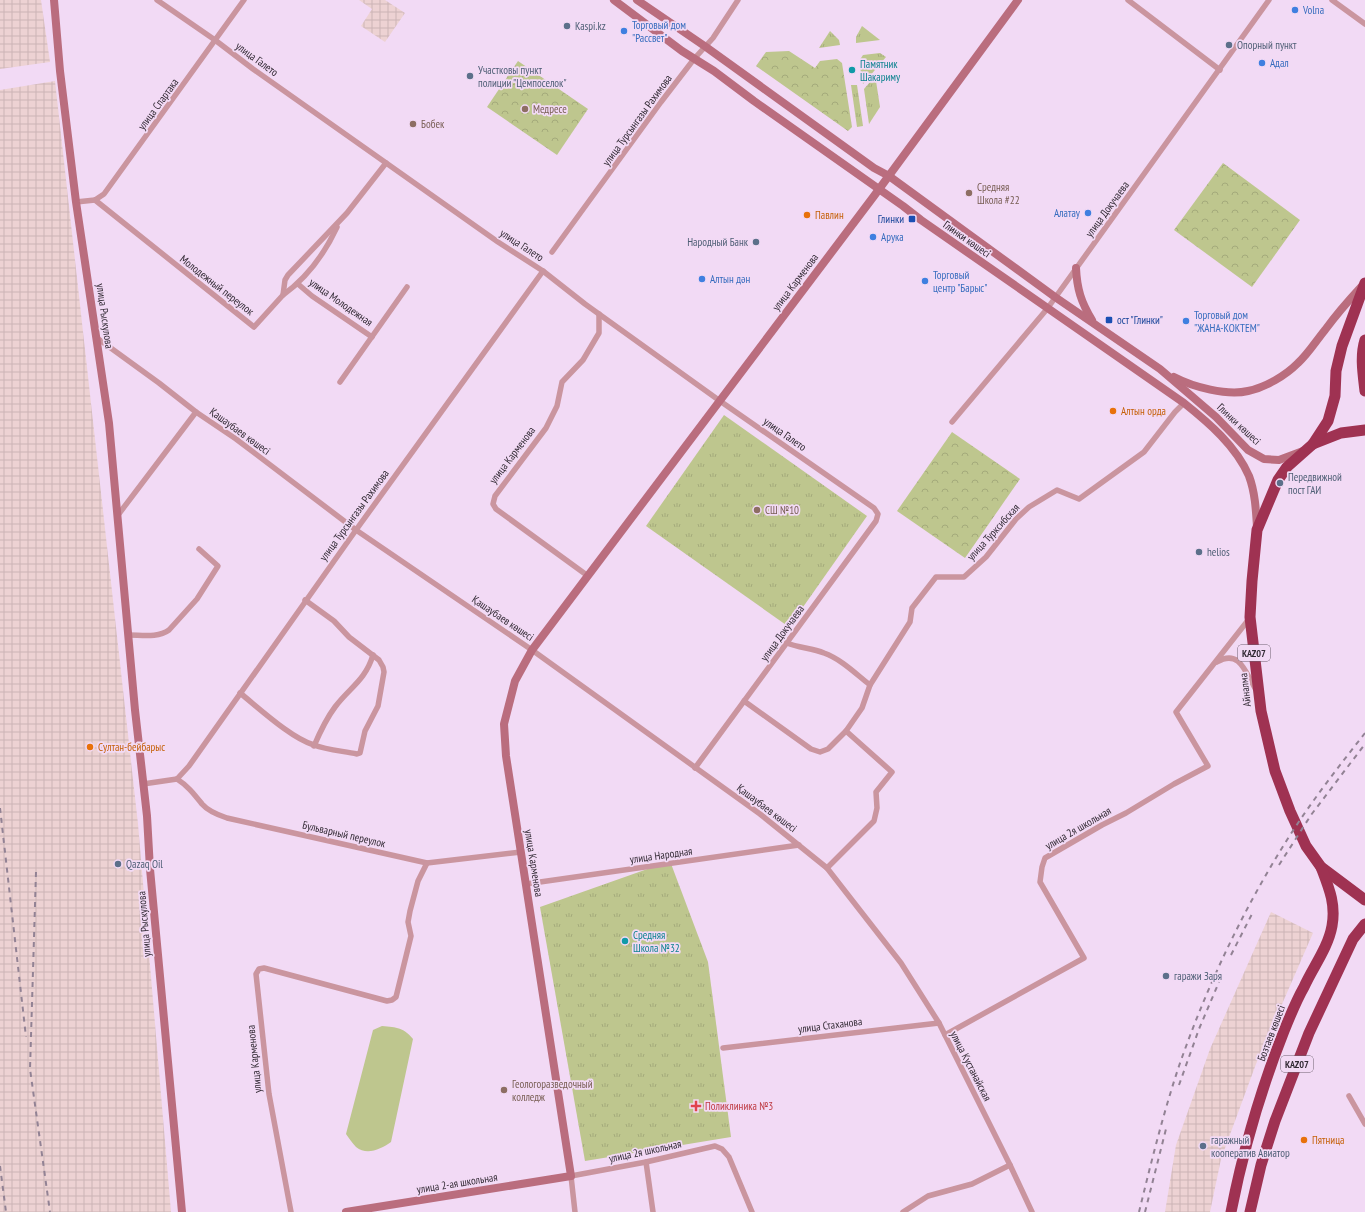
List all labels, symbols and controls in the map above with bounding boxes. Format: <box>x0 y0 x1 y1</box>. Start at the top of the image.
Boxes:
place label: Volna <box>1302 3 1324 17</box>
marker: Volna <box>1290 5 1300 15</box>
place label: Торговый дом "Рассвет" <box>632 18 686 45</box>
place label: Kaspi.kz <box>575 19 606 33</box>
marker: Kaspi.kz <box>562 21 572 31</box>
marker: Торговый дом "Рассвет" <box>619 26 629 36</box>
place label: Опорный пункт <box>1237 38 1297 52</box>
street label: улица Галето <box>233 39 281 79</box>
marker: Опорный пункт <box>1224 40 1234 50</box>
place label: Адал <box>1270 56 1289 70</box>
place label: Памятник Шакариму <box>860 57 901 84</box>
marker: Адал <box>1257 58 1267 68</box>
place label: Участковы пункт полиции "Цемпоселок" <box>478 63 567 90</box>
marker: Памятник Шакариму <box>847 65 857 75</box>
marker: Участковы пункт полиции "Цемпоселок" <box>465 71 475 81</box>
street label: улица Турсынгазы Рахимова <box>599 72 675 168</box>
street label: улица Спартака <box>135 75 181 133</box>
place label: Медресе <box>533 102 567 116</box>
marker: Медресе <box>520 104 530 114</box>
place label: Бобек <box>421 117 445 131</box>
marker: Бобек <box>408 119 418 129</box>
street label: улица Докучаева <box>1082 178 1132 240</box>
place label: Средняя Школа #22 <box>977 180 1020 207</box>
marker: Средняя Школа #22 <box>964 188 974 198</box>
place label: Алатау <box>1054 206 1081 220</box>
place label: Павлин <box>815 208 844 222</box>
marker: Алатау <box>1083 208 1093 218</box>
marker: Павлин <box>802 210 812 220</box>
place label: Глинки <box>878 212 904 226</box>
marker: Глинки <box>907 214 917 224</box>
street label: Глинки көшесі <box>941 218 993 260</box>
street label: улица Галето <box>497 226 547 264</box>
place label: Арука <box>881 230 904 244</box>
marker: Арука <box>868 232 878 242</box>
place label: Народный Банк <box>687 235 749 249</box>
marker: Народный Банк <box>751 237 761 247</box>
street label: улица Карменова <box>769 251 821 313</box>
street label: Молодежный переулок <box>177 252 257 319</box>
place label: Торговый центр "Барыс" <box>933 268 987 295</box>
place label: Алтын дән <box>710 272 750 286</box>
marker: Алтын дән <box>697 274 707 284</box>
street label: улица Молодежная <box>306 275 376 329</box>
marker: Торговый центр "Барыс" <box>920 276 930 286</box>
street label: улица Рыскулова <box>93 282 117 350</box>
place label: Торговый дом "ЖАНА-КОКТЕМ" <box>1194 308 1260 335</box>
place label: ост "Глинки" <box>1117 313 1163 327</box>
marker: ост "Глинки" <box>1104 315 1114 325</box>
marker: Торговый дом "ЖАНА-КОКТЕМ" <box>1181 316 1191 326</box>
street label: Глинки көшесі <box>1214 400 1264 448</box>
street label: Қашаубаев көшесі <box>207 404 273 458</box>
place label: Алтын орда <box>1121 404 1166 418</box>
marker: Алтын орда <box>1108 406 1118 416</box>
street label: улица Галето <box>761 414 809 454</box>
street label: улица Карменова <box>486 424 538 486</box>
street label: улица Турсынгазы Рахимова <box>316 467 392 563</box>
place label: Передвижной пост ГАИ <box>1288 470 1342 497</box>
marker: Передвижной пост ГАИ <box>1275 478 1285 488</box>
street label: улица Турксибская <box>964 501 1022 563</box>
place label: СШ №10 <box>765 503 799 517</box>
marker: СШ №10 <box>752 505 762 515</box>
place label: helios <box>1207 545 1230 559</box>
marker: helios <box>1194 547 1204 557</box>
street label: Қашаубаев көшесі <box>469 592 537 644</box>
street label: улица Докучаева <box>757 602 807 664</box>
road number: KAZ07 <box>1238 645 1270 661</box>
street label: Айналма <box>1236 672 1254 708</box>
place label: Султан-бейбарыс <box>98 740 165 754</box>
marker: Султан-бейбарыс <box>85 742 95 752</box>
street label: Қашаубаев көшесі <box>734 781 800 835</box>
street label: улица 2я школьная <box>1042 803 1114 853</box>
street label: Бульварный переулок <box>301 818 388 851</box>
street label: улица Карменова <box>522 828 546 898</box>
street label: улица Народная <box>629 844 693 866</box>
place label: Qazaq Oil <box>126 857 163 871</box>
marker: Qazaq Oil <box>113 859 123 869</box>
street label: улица Рыскулова <box>134 891 154 957</box>
place label: Средняя Школа №32 <box>633 928 680 955</box>
marker: Средняя Школа №32 <box>620 936 630 946</box>
place label: гаражи Заря <box>1174 969 1222 983</box>
marker: гаражи Заря <box>1161 971 1171 981</box>
street label: Бозтаев көшесі <box>1254 1003 1288 1063</box>
street label: улица Стаханова <box>797 1014 863 1036</box>
street label: улица Карменова <box>243 1024 265 1094</box>
street label: улица Кустанайская <box>947 1029 995 1103</box>
road number: KAZ07 <box>1281 1056 1313 1072</box>
place label: Геологоразведочный колледж <box>512 1077 593 1104</box>
marker: Геологоразведочный колледж <box>499 1085 509 1095</box>
place label: Поликлиника №3 <box>705 1099 773 1113</box>
marker: Поликлиника №3 <box>690 1100 702 1112</box>
place label: гаражный кооператив Авиатор <box>1211 1133 1290 1160</box>
place label: Пятница <box>1312 1133 1344 1147</box>
marker: Пятница <box>1299 1135 1309 1145</box>
street label: улица 2я школьная <box>607 1136 683 1166</box>
marker: гаражный кооператив Авиатор <box>1198 1141 1208 1151</box>
street label: улица 2-ая школьная <box>416 1170 498 1196</box>

